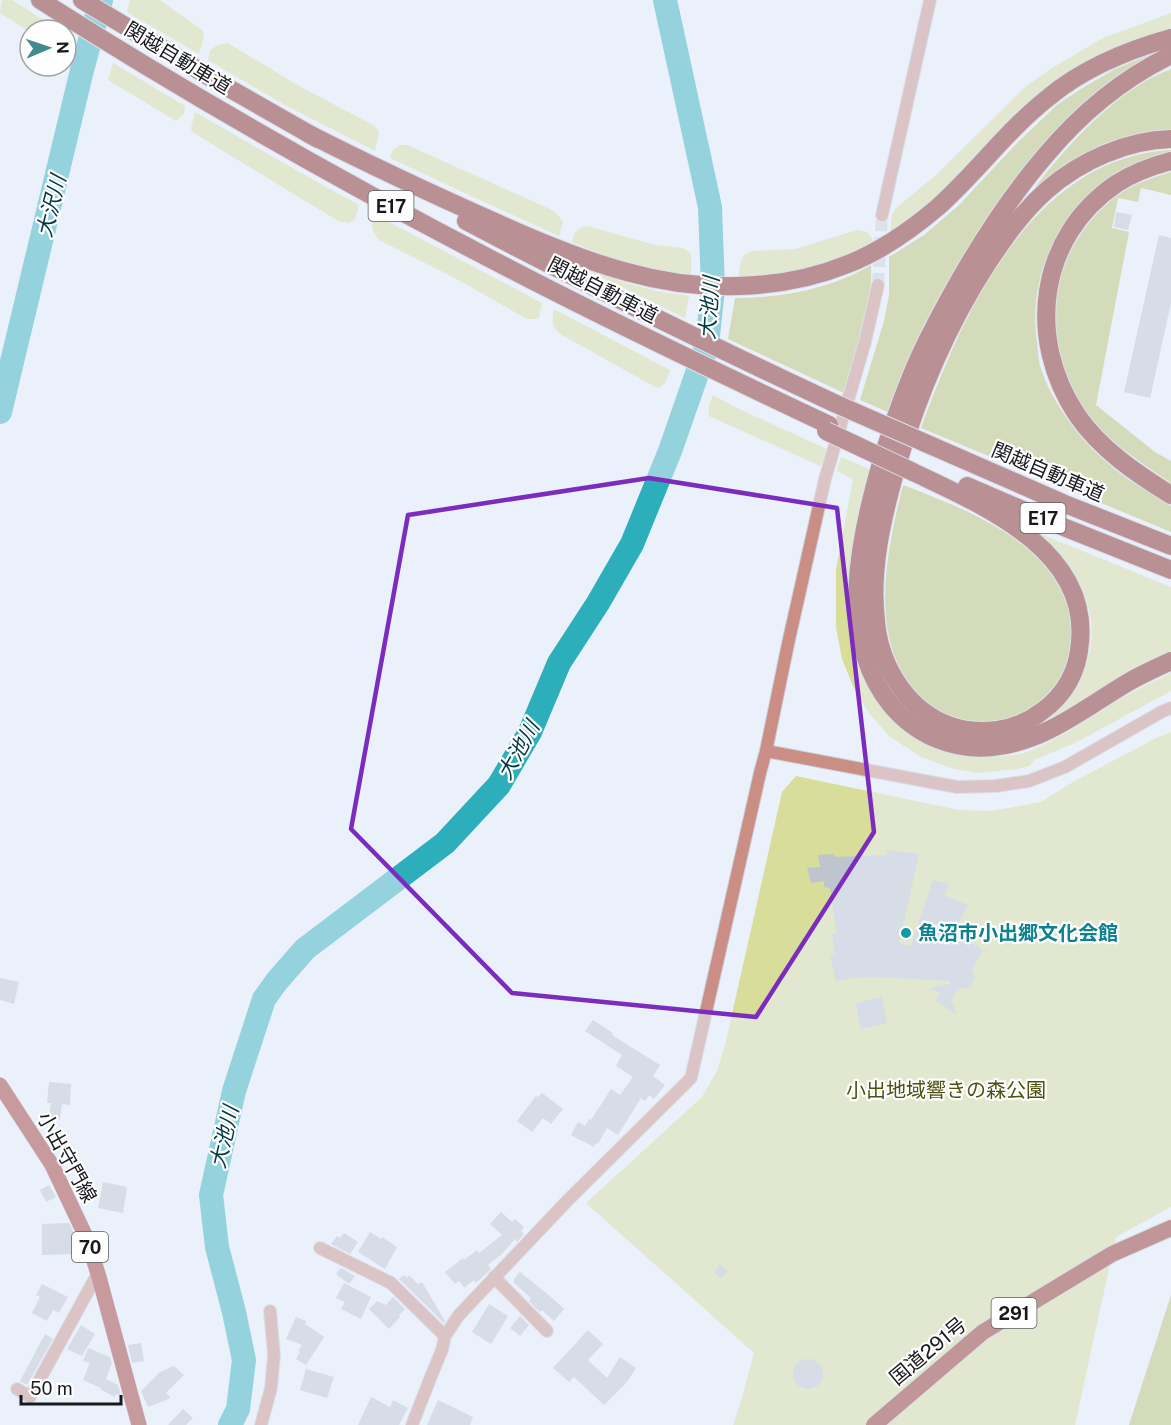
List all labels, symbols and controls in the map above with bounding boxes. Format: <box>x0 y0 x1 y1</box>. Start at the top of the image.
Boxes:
street label: 関越自動車道 <box>120 17 236 99</box>
north arrow <box>18 18 78 78</box>
text: N <box>53 41 72 54</box>
water label: 大沢川 <box>31 170 71 240</box>
road number: E17 <box>368 191 414 221</box>
street label: 関越自動車道 <box>544 252 662 328</box>
water label: 大池川 <box>694 274 724 340</box>
street label: 関越自動車道 <box>988 438 1108 506</box>
road number: E17 <box>1020 503 1066 533</box>
water label: 大池川 <box>492 715 545 784</box>
place label: 魚沼市小出郷文化会館 <box>918 921 1118 945</box>
marker: 魚沼市小出郷文化会館 <box>899 926 913 940</box>
park label: 小出地域響きの森公園 <box>846 1078 1046 1102</box>
water label: 大池川 <box>205 1102 244 1171</box>
street label: 小出守門線 <box>32 1107 102 1207</box>
road number: 70 <box>72 1232 108 1262</box>
road number: 291 <box>992 1298 1036 1328</box>
street label: 国道291号 <box>885 1312 971 1390</box>
scale bar <box>21 1368 122 1406</box>
text: 50 m <box>30 1378 73 1399</box>

